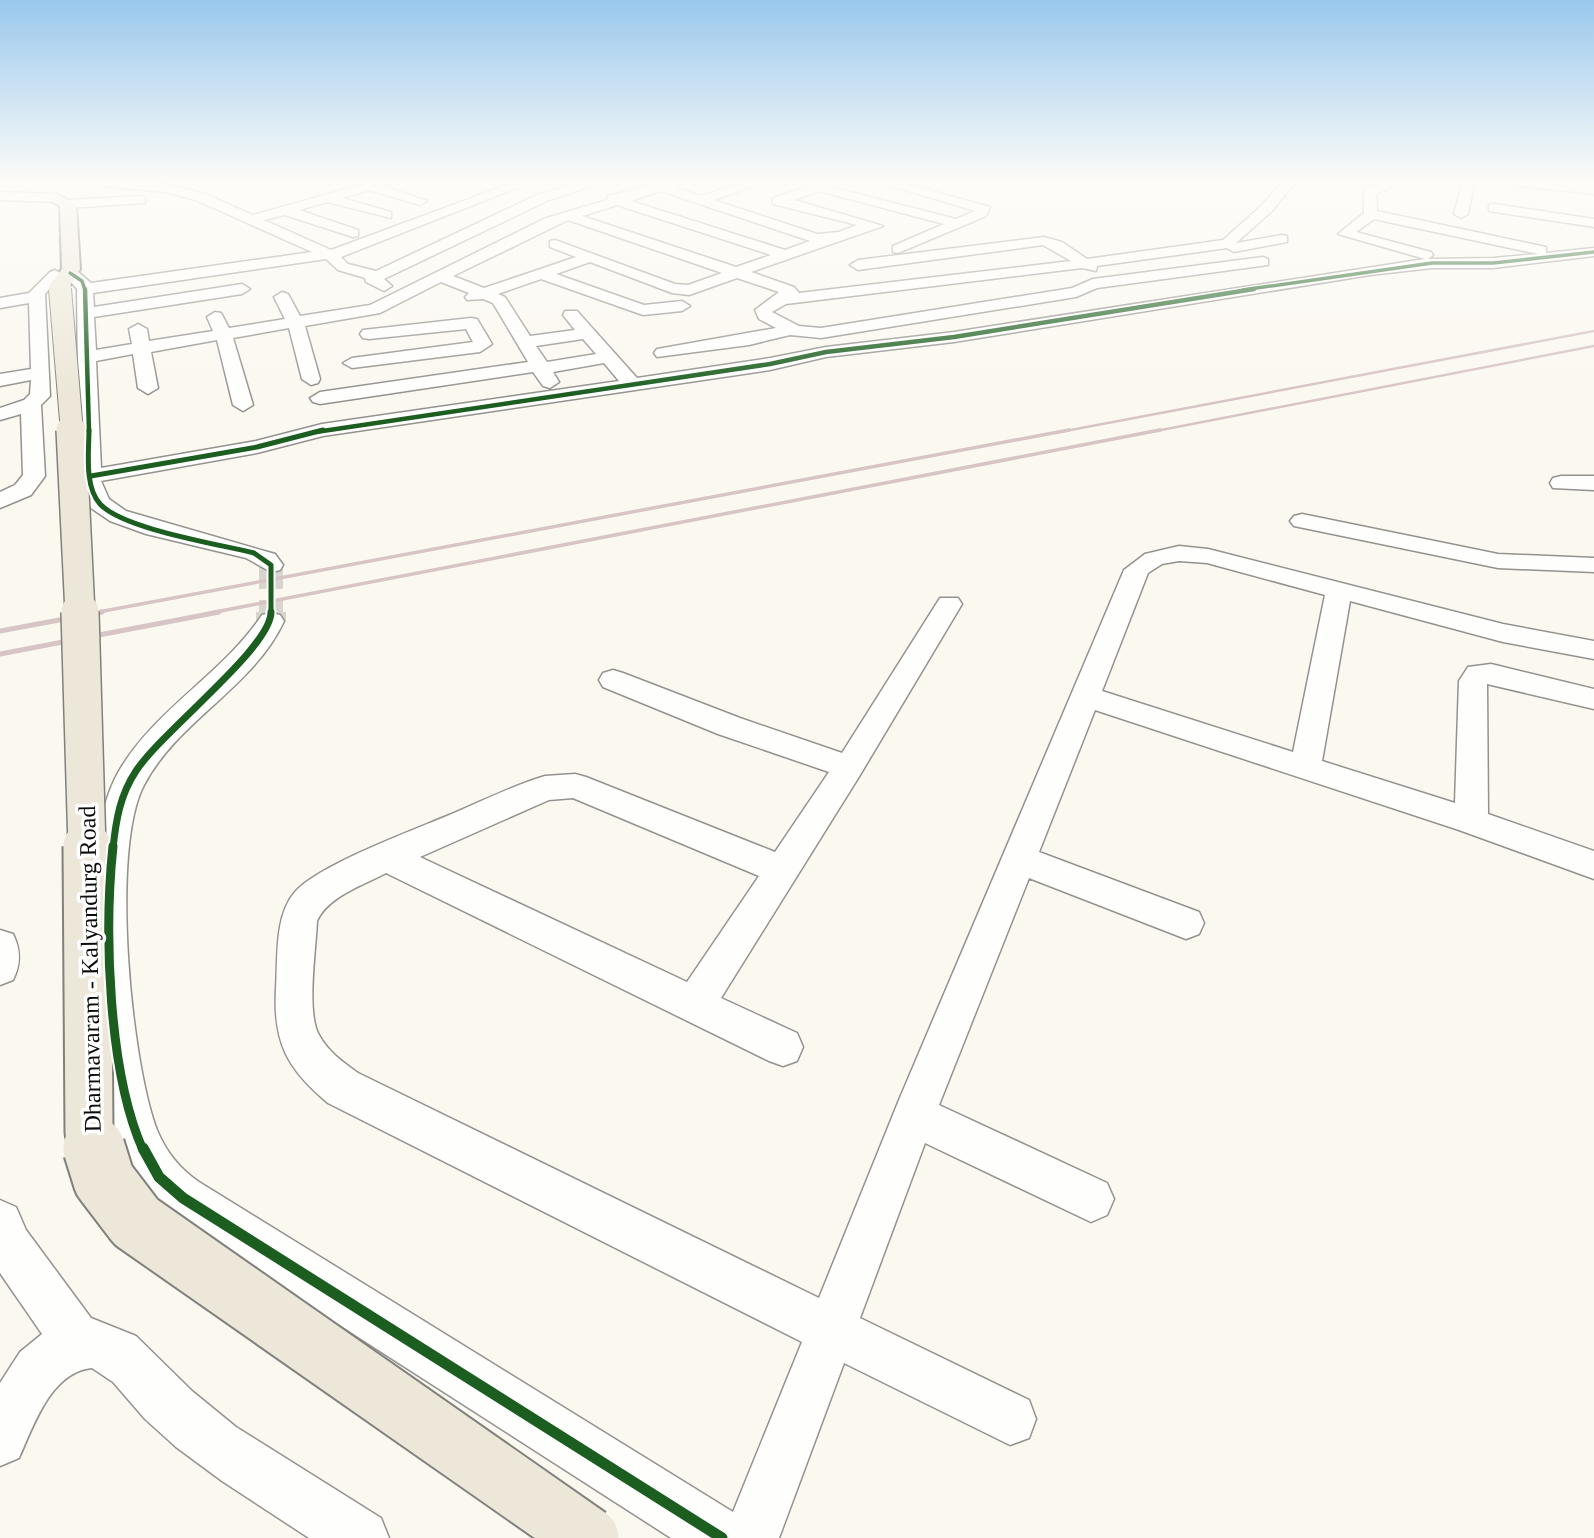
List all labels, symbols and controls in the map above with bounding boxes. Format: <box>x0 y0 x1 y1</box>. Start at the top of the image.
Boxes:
street label: Dharmavaram - Kalyandurg Road <box>74 805 106 1133</box>

